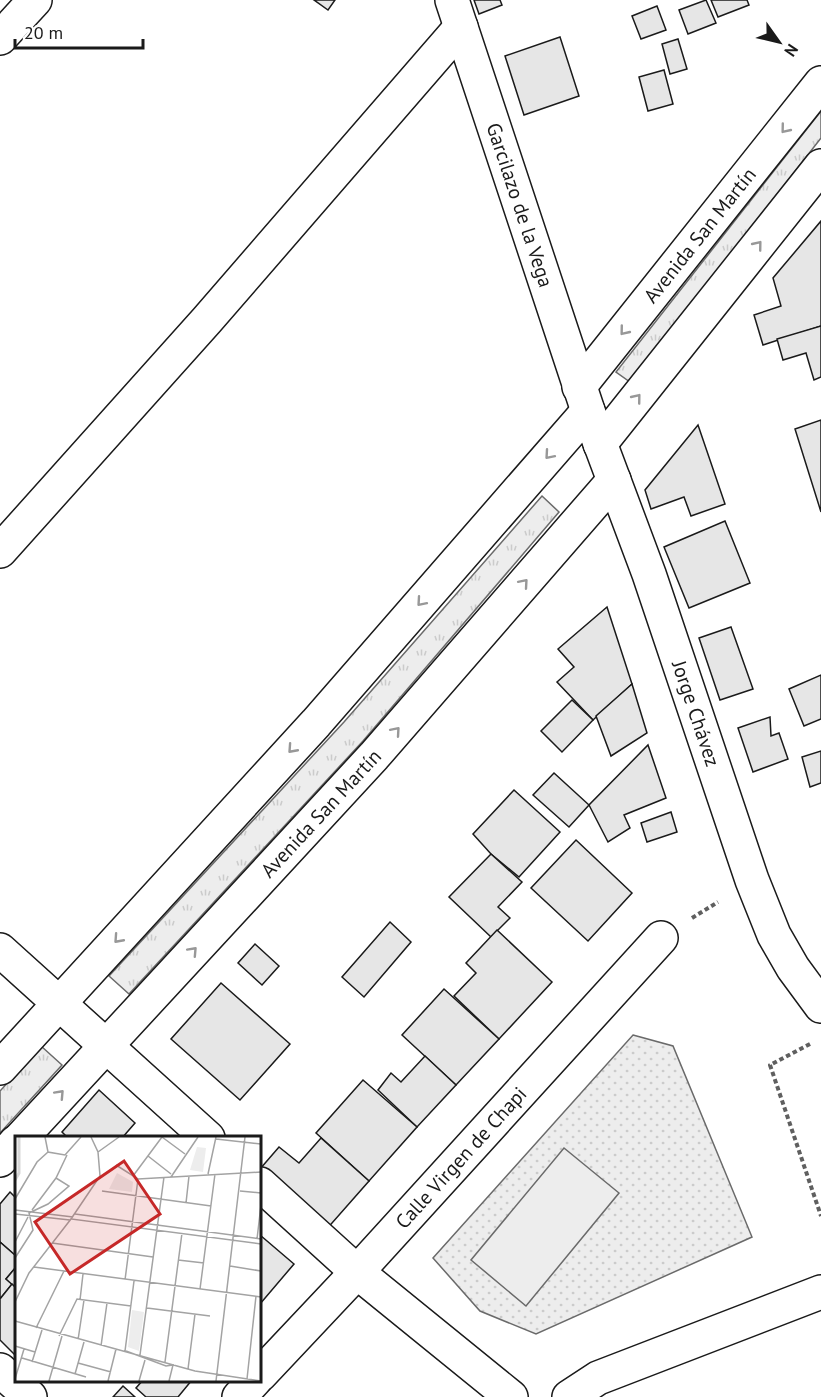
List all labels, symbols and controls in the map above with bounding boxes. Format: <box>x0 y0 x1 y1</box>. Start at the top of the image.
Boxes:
scale bar <box>15 12 142 50</box>
north arrow <box>749 12 809 72</box>
text: 20 m <box>24 21 63 44</box>
text: N <box>780 40 803 60</box>
street label: Garcilazo de la Vega <box>481 120 559 291</box>
one-way arrow <box>781 122 792 133</box>
street label: Avenida San Martín <box>638 162 762 308</box>
one-way arrow <box>751 241 762 252</box>
one-way arrow <box>620 324 631 335</box>
one-way arrow <box>629 394 640 405</box>
one-way arrow <box>545 449 556 459</box>
one-way arrow <box>517 579 528 590</box>
one-way arrow <box>417 596 428 606</box>
street label: Jorge Chávez <box>666 656 726 770</box>
one-way arrow <box>389 727 400 738</box>
one-way arrow <box>288 742 299 753</box>
street label: Avenida San Martín <box>255 744 387 883</box>
one-way arrow <box>114 933 125 943</box>
one-way arrow <box>186 948 197 958</box>
street label: Calle Virgen de Chapi <box>390 1081 532 1234</box>
one-way arrow <box>53 1091 64 1101</box>
inset map <box>15 1136 261 1382</box>

